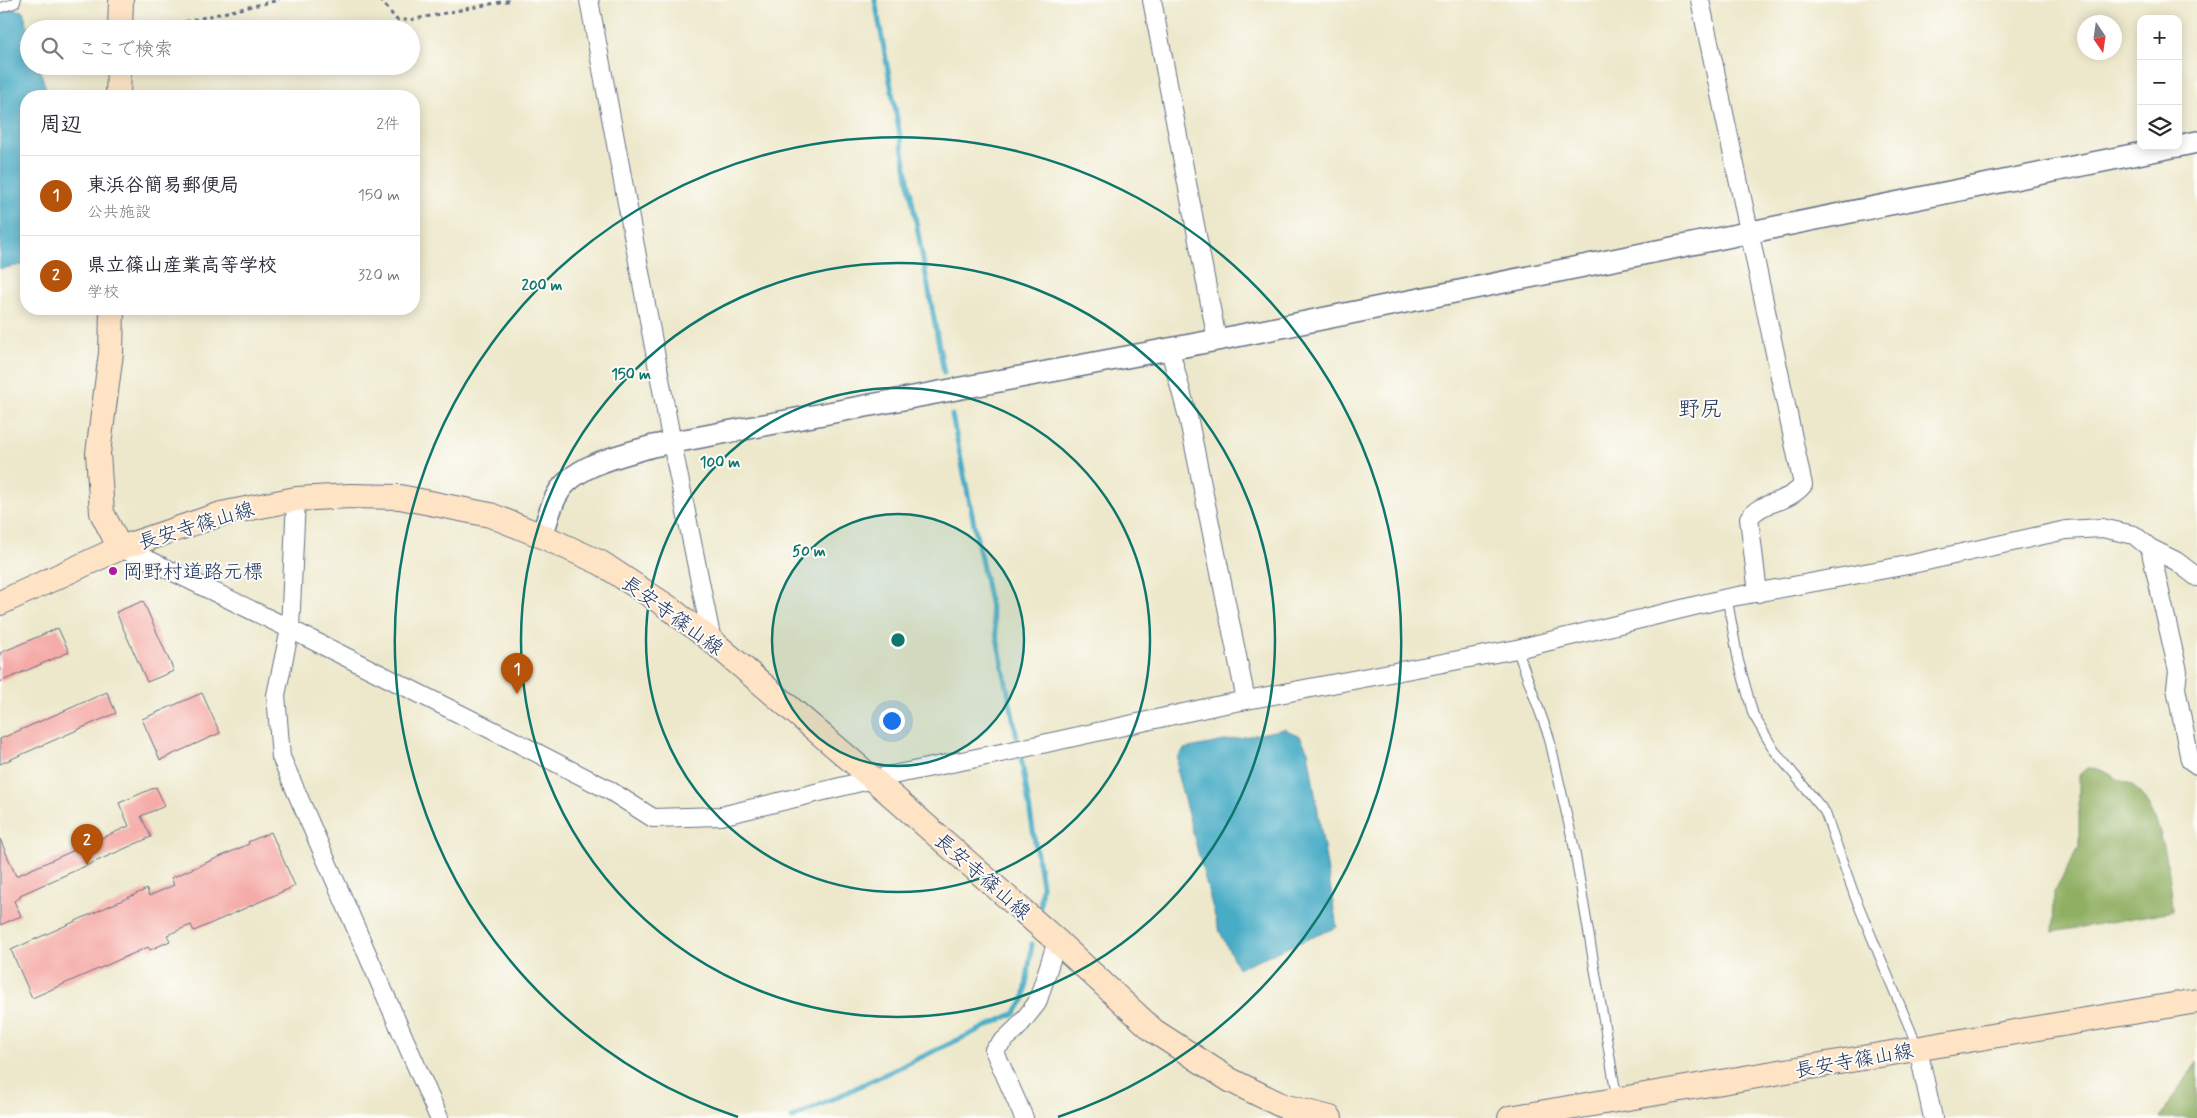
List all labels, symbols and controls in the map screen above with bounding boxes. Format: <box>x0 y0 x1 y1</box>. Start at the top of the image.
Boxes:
north arrow <box>2077 15 2122 60</box>
map controls <box>2137 15 2182 150</box>
button: + <box>2137 15 2182 60</box>
search box <box>20 20 420 75</box>
icon: search <box>38 34 66 62</box>
text: ここで検索 <box>78 37 173 62</box>
button: − <box>2137 60 2182 105</box>
button: layers <box>2137 105 2182 150</box>
text: 周辺 <box>40 111 82 139</box>
text: 2件 <box>376 114 400 135</box>
text: 東浜谷簡易郵便局 <box>87 173 239 198</box>
text: 1 <box>52 185 60 206</box>
text: 150 m <box>358 185 400 206</box>
text: 公共施設 <box>87 202 151 223</box>
text: 県立篠山産業高等学校 <box>87 253 277 278</box>
text: 2 <box>52 265 60 286</box>
text: 320 m <box>358 265 400 286</box>
text: 200 m <box>522 276 563 296</box>
text: 学校 <box>87 282 119 303</box>
text: 150 m <box>611 365 651 385</box>
district label: 野尻 <box>1678 396 1722 424</box>
text: 100 m <box>700 453 740 473</box>
street label: 長安寺篠山線 <box>135 496 258 557</box>
text: 50 m <box>792 542 826 562</box>
place label: 岡野村道路元標 <box>123 559 263 586</box>
marker: 岡野村道路元標 <box>107 565 119 577</box>
street label: 長安寺篠山線 <box>616 570 729 662</box>
centre of rings <box>889 631 907 649</box>
pin: 1 <box>501 653 533 694</box>
your location <box>879 708 905 734</box>
pin: 2 <box>71 824 103 865</box>
street label: 長安寺篠山線 <box>928 828 1036 927</box>
street label: 長安寺篠山線 <box>1793 1038 1916 1085</box>

